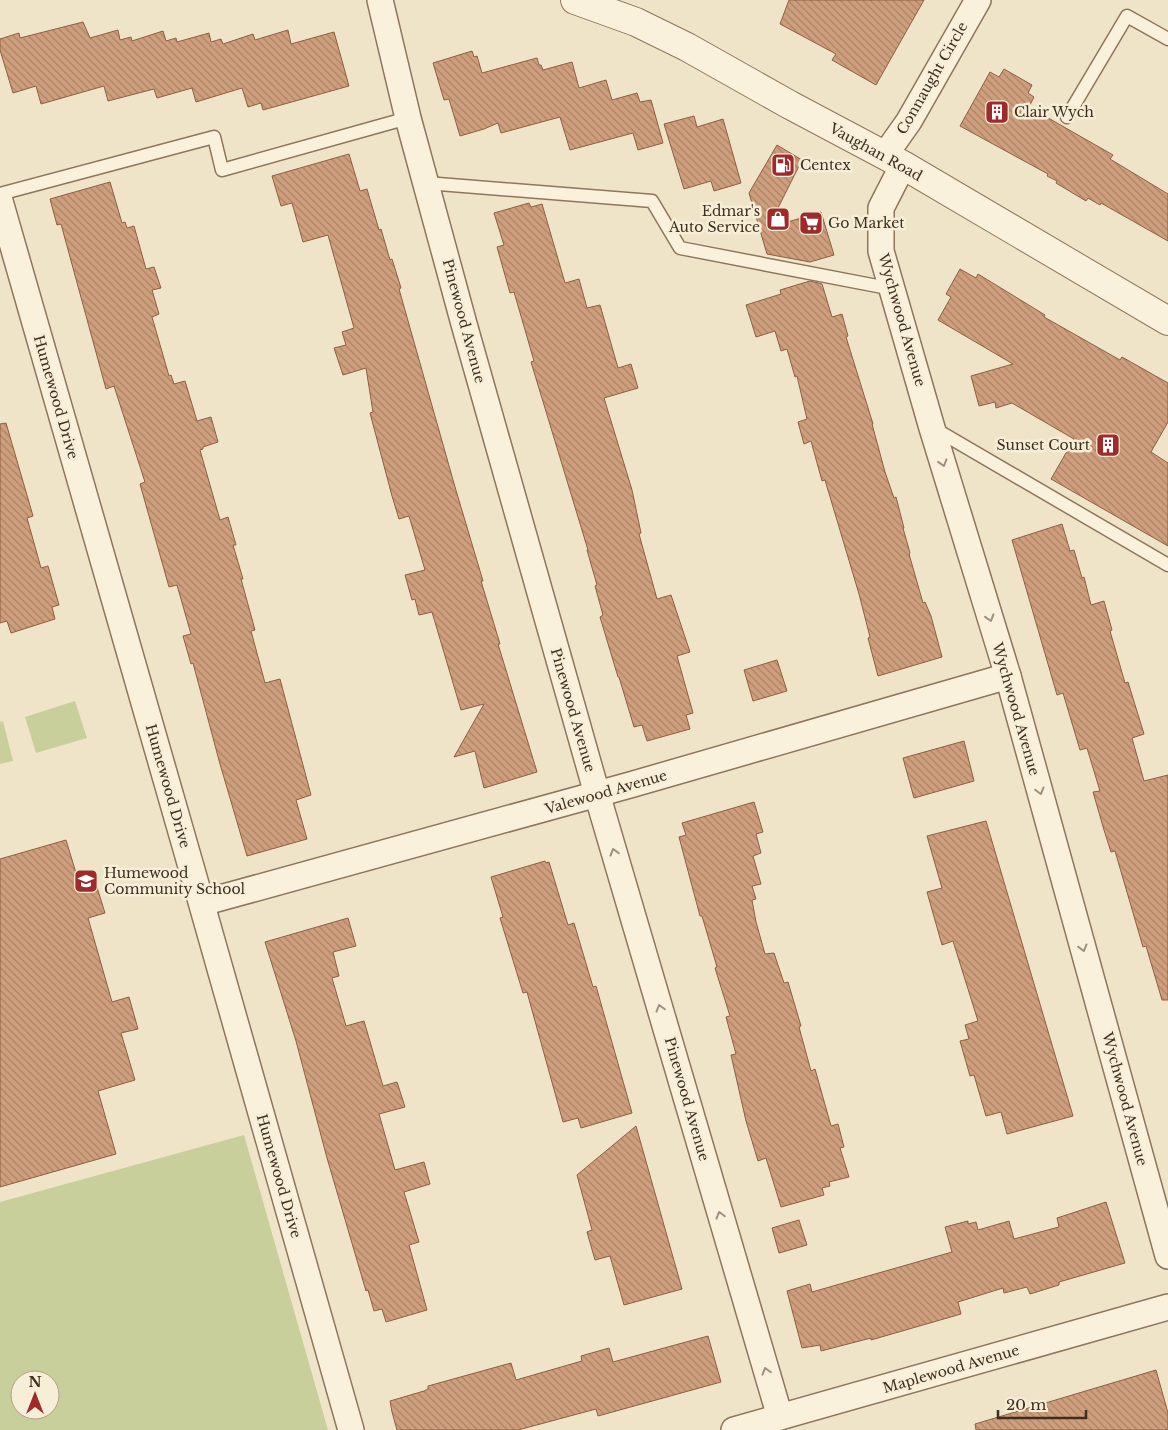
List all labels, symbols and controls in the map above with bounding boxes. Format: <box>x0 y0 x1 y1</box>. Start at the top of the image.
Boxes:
street label: Connaught Circle <box>893 19 971 137</box>
building icon: Clair Wych <box>984 99 1010 125</box>
place label: Clair Wych <box>1014 103 1094 121</box>
street label: Vaughan Road <box>826 119 926 185</box>
fuel station icon: Centex <box>770 152 796 178</box>
place label: Centex <box>800 156 851 174</box>
place label: Edmar's Auto Service <box>668 202 760 236</box>
shop icon: Edmar's Auto Service <box>765 206 791 232</box>
supermarket icon: Go Market <box>798 210 824 236</box>
place label: Go Market <box>828 214 905 232</box>
street label: Wychwood Avenue <box>874 250 930 389</box>
street label: Pinewood Avenue <box>439 257 489 385</box>
street label: Humewood Drive <box>30 333 82 461</box>
building icon: Sunset Court <box>1095 432 1121 458</box>
place label: Sunset Court <box>997 436 1091 454</box>
one-way arrow <box>937 458 947 466</box>
one-way arrow <box>985 613 995 622</box>
street label: Wychwood Avenue <box>988 639 1044 778</box>
street label: Pinewood Avenue <box>547 646 599 774</box>
street label: Humewood Drive <box>142 722 194 850</box>
street label: Valewood Avenue <box>542 766 669 818</box>
one-way arrow <box>1034 787 1044 795</box>
one-way arrow <box>609 849 619 857</box>
place label: Humewood Community School <box>104 864 246 898</box>
school or university icon: Humewood Community School <box>73 868 99 894</box>
one-way arrow <box>1077 943 1088 952</box>
one-way arrow <box>655 1005 665 1013</box>
street label: Wychwood Avenue <box>1098 1029 1152 1168</box>
street label: Pinewood Avenue <box>661 1035 713 1163</box>
street label: Humewood Drive <box>253 1112 305 1240</box>
one-way arrow <box>716 1211 726 1219</box>
street label: Maplewood Avenue <box>881 1341 1021 1397</box>
one-way arrow <box>762 1367 772 1375</box>
north arrow <box>10 1370 60 1420</box>
text: N <box>28 1373 42 1391</box>
scale bar <box>998 1388 1086 1420</box>
text: 20 m <box>1006 1395 1046 1414</box>

